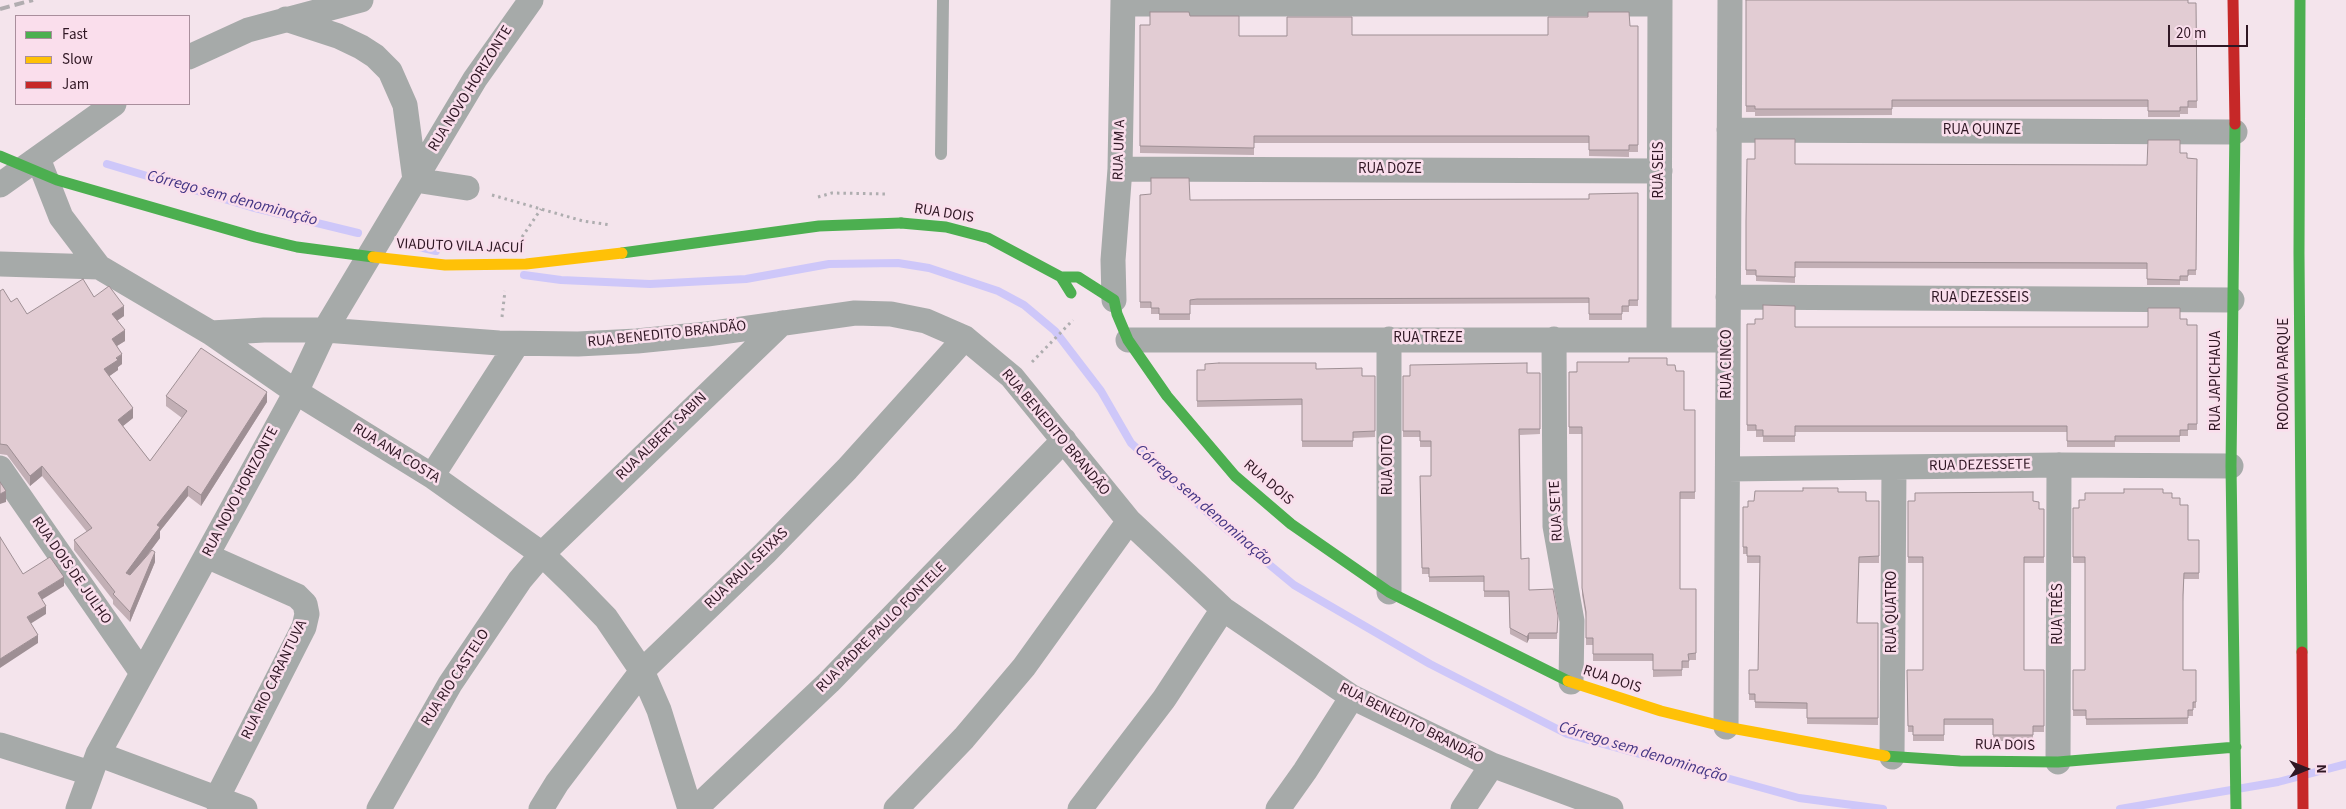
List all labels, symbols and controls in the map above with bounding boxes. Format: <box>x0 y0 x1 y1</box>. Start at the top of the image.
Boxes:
legend <box>15 15 190 105</box>
scale bar <box>2171 15 2251 47</box>
street label: RUA NOVO HORIZONTE <box>425 23 517 155</box>
text: 20 m <box>2176 23 2206 44</box>
text: Fast <box>62 24 88 45</box>
text: Slow <box>62 49 93 70</box>
text: Jam <box>62 74 89 95</box>
street label: RUA UM A <box>1110 119 1130 181</box>
street label: RUA QUINZE <box>1943 122 2021 140</box>
street label: RUA SEIS <box>1651 142 1669 198</box>
street label: RUA DOZE <box>1358 161 1422 179</box>
water label: Córrego sem denominação <box>145 167 319 231</box>
street label: RUA DOIS <box>913 200 975 228</box>
street label: VIADUTO VILA JACUÍ <box>396 236 524 258</box>
street label: RUA DEZESSEIS <box>1931 290 2029 308</box>
street label: RUA BENEDITO BRANDÃO <box>587 318 747 352</box>
street label: RODOVIA PARQUE <box>2276 318 2294 430</box>
street label: RUA CINCO <box>1719 329 1737 399</box>
street label: RUA TREZE <box>1393 330 1463 348</box>
street label: RUA JAPICHAUA <box>2208 331 2226 431</box>
street label: RUA BENEDITO BRANDÃO <box>997 366 1113 500</box>
street label: RUA ALBERT SABIN <box>613 389 711 485</box>
street label: RUA ANA COSTA <box>349 420 443 488</box>
street label: RUA NOVO HORIZONTE <box>199 424 283 560</box>
street label: RUA OITO <box>1380 435 1398 495</box>
water label: Córrego sem denominação <box>1130 441 1276 571</box>
street label: RUA DOIS <box>1239 456 1297 510</box>
street label: RUA DEZESSETE <box>1929 456 2031 476</box>
street label: RUA SETE <box>1546 480 1568 542</box>
street label: RUA DOIS DE JULHO <box>27 514 115 628</box>
street label: RUA RAUL SEIXAS <box>701 525 793 613</box>
street label: RUA PADRE PAULO FONTELE <box>813 559 951 697</box>
street label: RUA QUATRO <box>1884 571 1902 653</box>
street label: RUA TRÊS <box>2050 583 2068 645</box>
street label: RUA RIO CARANTUVA <box>238 617 312 743</box>
street label: RUA RIO CASTELO <box>418 626 494 730</box>
street label: RUA DOIS <box>1581 662 1643 698</box>
street label: RUA BENEDITO BRANDÃO <box>1336 680 1486 768</box>
water label: Córrego sem denominação <box>1556 718 1730 788</box>
street label: RUA DOIS <box>1975 736 2035 756</box>
north arrow <box>2281 744 2331 794</box>
text: N <box>2311 764 2331 774</box>

